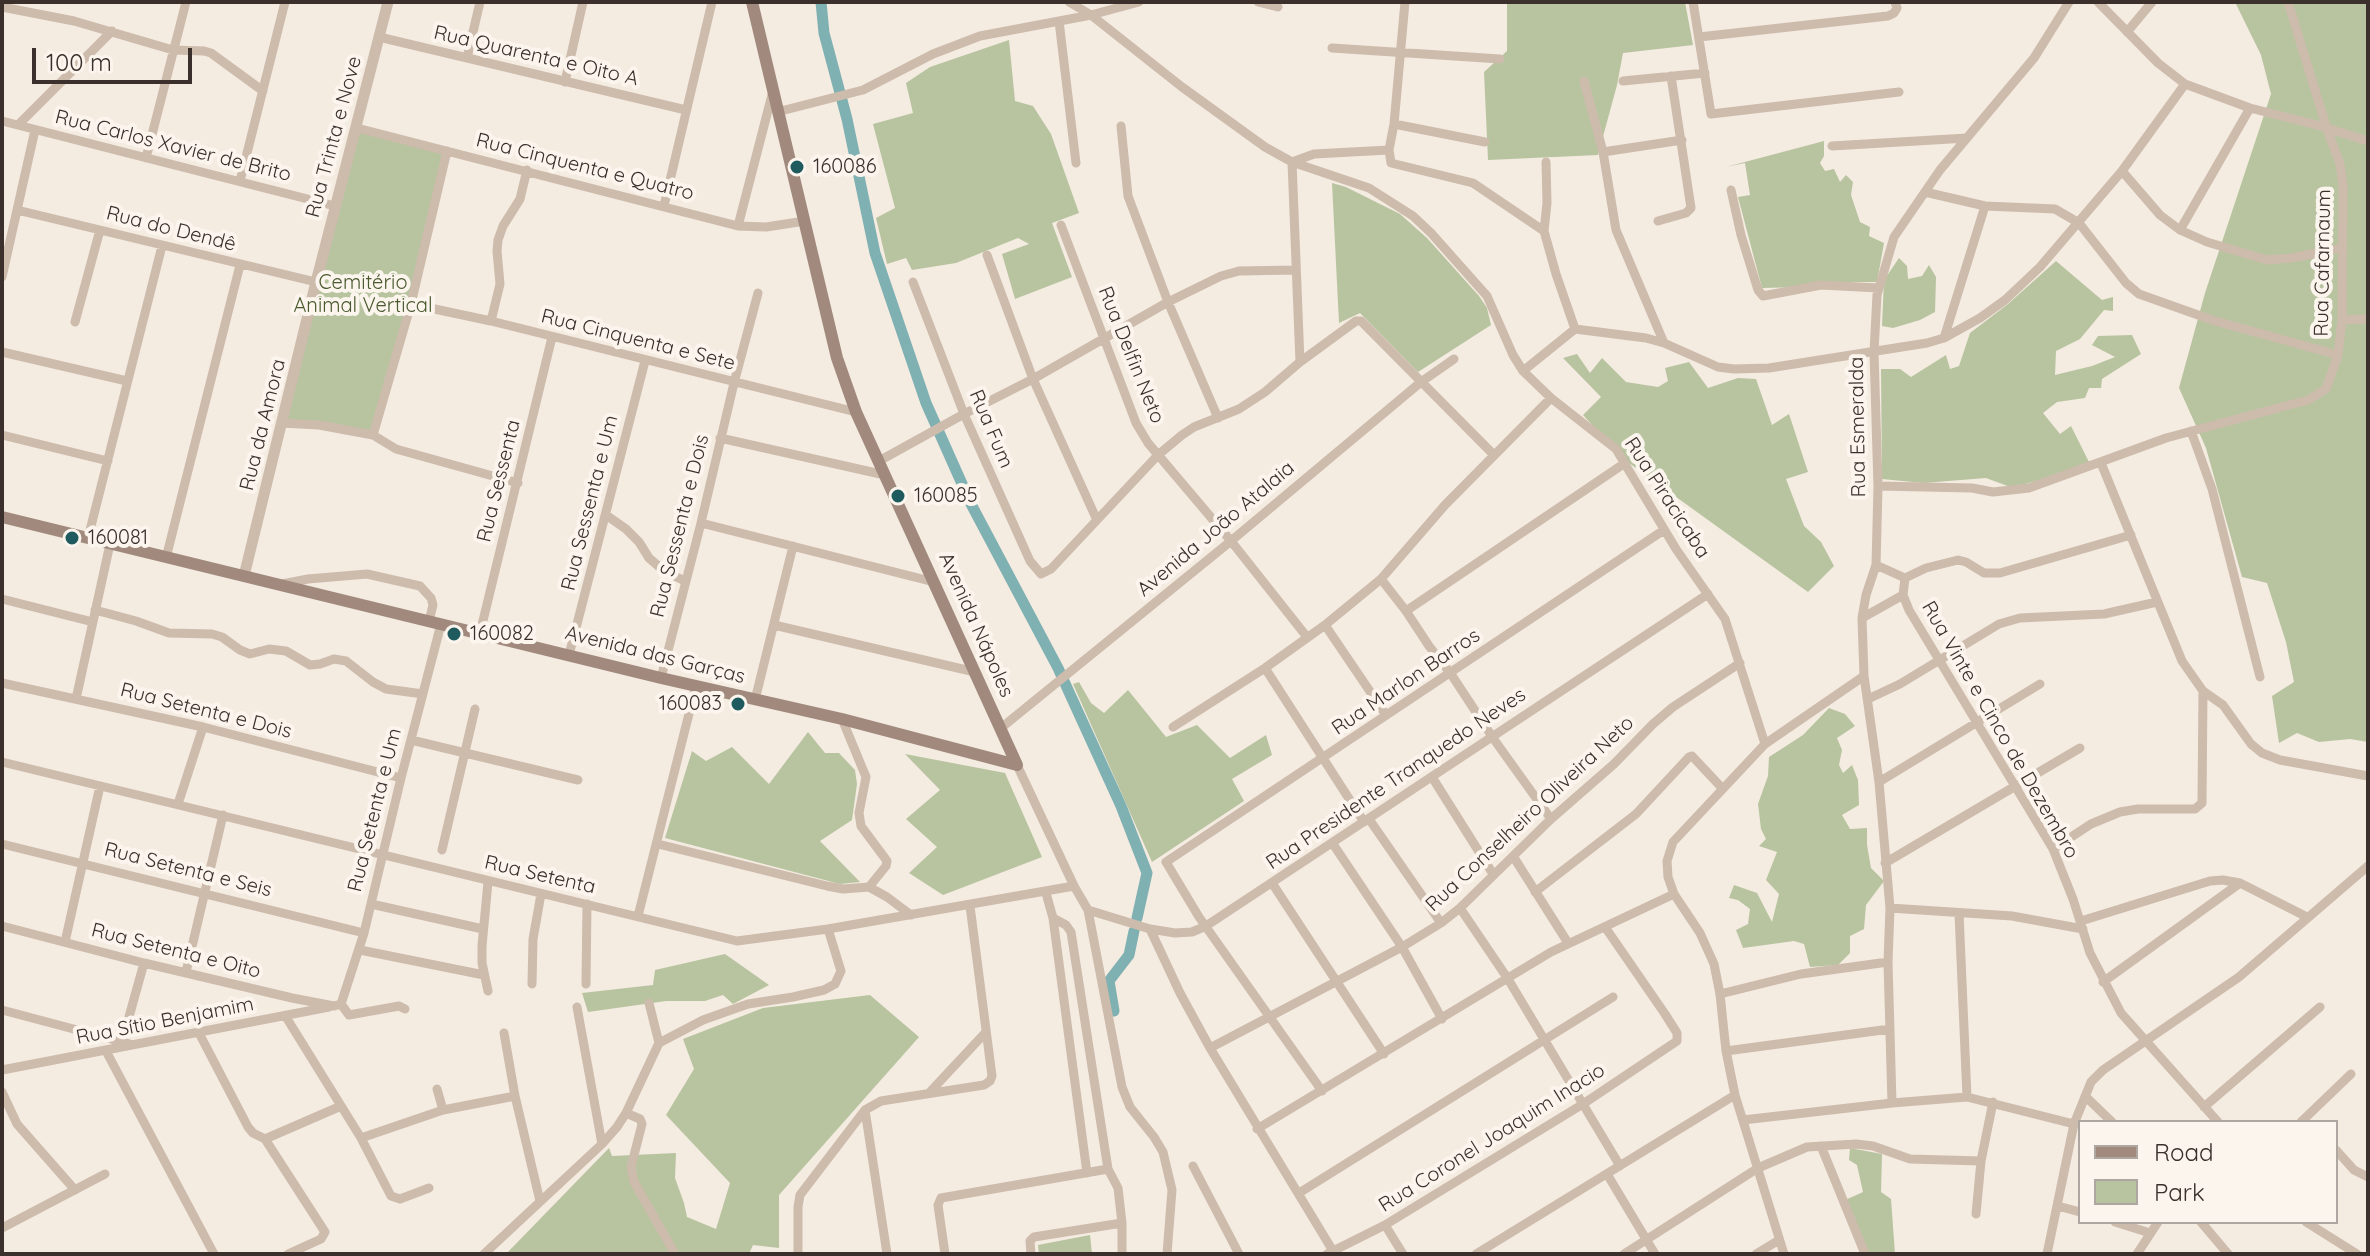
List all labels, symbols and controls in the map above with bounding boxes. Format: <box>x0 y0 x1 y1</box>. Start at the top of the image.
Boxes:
street label: Rua Quarenta e Oito A <box>431 21 641 91</box>
scale bar <box>36 32 196 82</box>
text: 100 m <box>46 47 112 77</box>
street label: Rua Trinta e Nove <box>301 54 367 220</box>
street label: Rua Carlos Xavier de Brito <box>53 105 293 187</box>
street label: Rua Cinquenta e Quatro <box>474 128 696 206</box>
place label: 160086 <box>813 155 877 179</box>
marker: 160086 <box>788 158 806 176</box>
street label: Rua Cafarnaum <box>2310 189 2336 337</box>
street label: Rua do Dendê <box>104 201 238 257</box>
park label: Cemitério Animal Vertical <box>293 271 433 318</box>
street label: Rua Delfin Neto <box>1093 283 1169 427</box>
street label: Rua Cinquenta e Sete <box>539 304 737 376</box>
street label: Rua Esmeralda <box>1845 356 1871 498</box>
street label: Rua da Amora <box>235 357 291 493</box>
street label: Rua Fum <box>964 386 1018 472</box>
street label: Rua Sessenta e Um <box>557 413 623 593</box>
street label: Rua Sessenta <box>472 417 526 545</box>
street label: Rua Sessenta e Dois <box>646 432 714 620</box>
street label: Rua Piracicaba <box>1619 433 1715 563</box>
street label: Avenida João Atalaia <box>1133 456 1299 602</box>
place label: 160085 <box>914 484 978 508</box>
marker: 160085 <box>889 487 907 505</box>
place label: 160081 <box>88 526 148 550</box>
marker: 160081 <box>63 529 81 547</box>
street label: Avenida Nápoles <box>933 549 1019 701</box>
street label: Rua Vinte e Cinco de Dezembro <box>1916 597 2084 863</box>
street label: Avenida das Garças <box>563 621 747 689</box>
place label: 160082 <box>470 622 534 646</box>
street label: Rua Marlon Barros <box>1327 624 1485 740</box>
marker: 160082 <box>445 625 463 643</box>
street label: Rua Setenta e Dois <box>118 678 294 744</box>
street label: Rua Presidente Tranquedo Neves <box>1262 683 1530 875</box>
place label: 160083 <box>659 692 722 716</box>
marker: 160083 <box>729 695 747 713</box>
street label: Rua Conselheiro Oliveira Neto <box>1421 711 1639 917</box>
street label: Rua Setenta e Um <box>343 726 407 894</box>
street label: Rua Setenta e Seis <box>102 838 274 902</box>
street label: Rua Setenta <box>482 851 598 899</box>
street label: Rua Setenta e Oito <box>89 918 263 984</box>
street label: Rua Sítio Benjamim <box>74 992 256 1050</box>
street label: Rua Coronel Joaquim Inacio <box>1375 1058 1609 1218</box>
legend <box>2078 1120 2338 1224</box>
text: Road <box>2154 1137 2214 1167</box>
text: Park <box>2154 1177 2205 1207</box>

